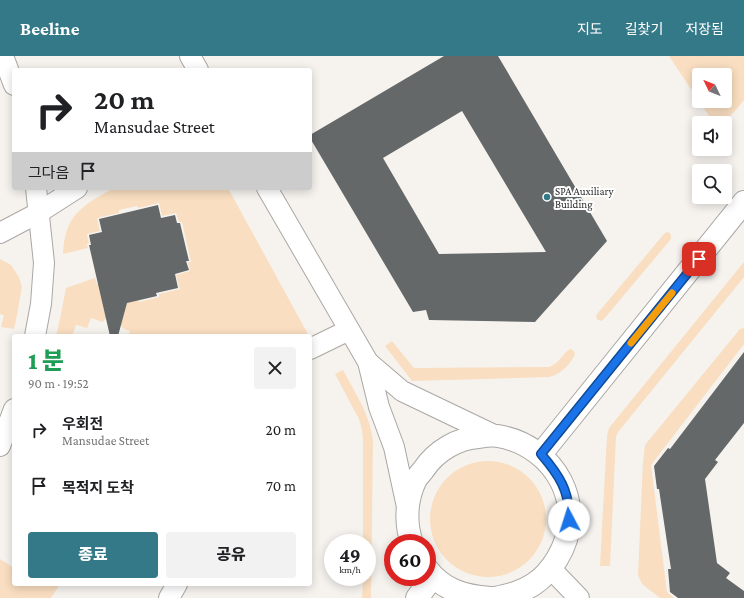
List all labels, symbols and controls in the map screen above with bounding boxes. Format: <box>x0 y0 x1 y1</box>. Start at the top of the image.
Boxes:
text: Beeline <box>20 18 80 39</box>
text: 지도 <box>577 21 603 37</box>
text: 길찾기 <box>625 21 663 37</box>
text: 저장됨 <box>685 21 724 37</box>
north arrow <box>692 68 732 108</box>
map controls <box>692 68 732 204</box>
icon: right <box>28 84 80 136</box>
text: 20 m <box>94 84 154 115</box>
button: sound <box>692 116 732 156</box>
text: Mansudae Street <box>94 117 215 137</box>
icon: arrive <box>77 160 99 182</box>
button: search <box>692 164 732 204</box>
text: 그다음 <box>28 165 69 181</box>
place label: SPA Auxiliary Building <box>555 185 614 211</box>
marker: SPA Auxiliary Building <box>542 192 552 202</box>
pin <box>682 242 716 276</box>
icon: arrive <box>688 248 710 270</box>
text: 1 분 <box>28 347 64 374</box>
button: close <box>254 347 296 389</box>
text: 90 m · 19:52 <box>28 376 89 391</box>
text: 우회전 <box>62 416 103 432</box>
icon: right <box>28 419 50 441</box>
text: 20 m <box>266 422 296 438</box>
text: Mansudae Street <box>62 433 149 448</box>
icon: arrive <box>28 475 50 497</box>
text: 70 m <box>266 478 296 494</box>
text: 목적지 도착 <box>62 480 134 496</box>
position arrow <box>548 499 590 541</box>
button: 종료 <box>28 532 158 578</box>
button: 공유 <box>166 532 296 578</box>
speed limit sign: 60 <box>384 534 436 586</box>
text: 49 <box>339 544 361 566</box>
text: km/h <box>339 564 361 575</box>

